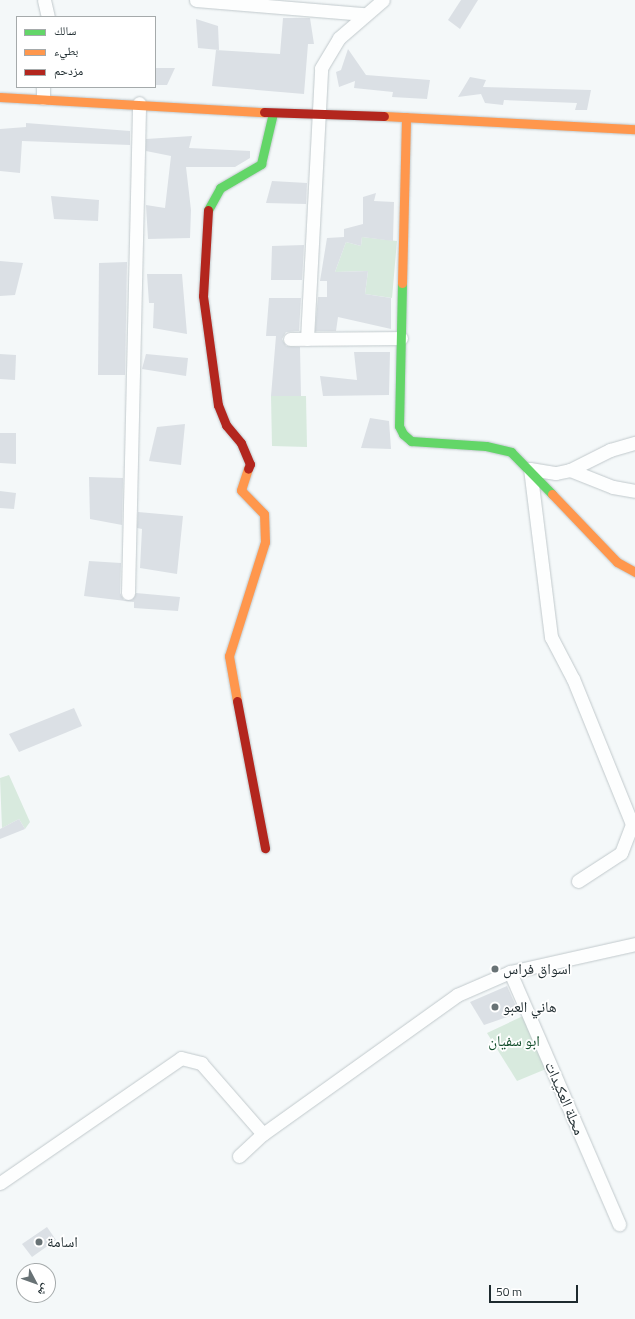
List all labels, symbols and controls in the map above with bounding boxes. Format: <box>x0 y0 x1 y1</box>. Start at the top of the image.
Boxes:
legend <box>16 16 156 88</box>
text: سالك <box>54 21 76 40</box>
text: بطيء <box>54 41 78 60</box>
text: مزدحم <box>54 61 83 80</box>
place label: اسواق فراس <box>503 960 571 978</box>
marker: اسواق فراس <box>490 964 500 974</box>
place label: هاني العبو <box>503 998 557 1016</box>
marker: هاني العبو <box>490 1002 500 1012</box>
park label: ابو سفيان <box>488 1032 540 1050</box>
street label: محلة العكيدات <box>541 1059 589 1137</box>
place label: اسامة <box>47 1233 78 1251</box>
marker: اسامة <box>34 1237 44 1247</box>
north arrow <box>16 1263 56 1303</box>
scale bar <box>491 1277 580 1303</box>
text: ش <box>34 1281 54 1300</box>
text: 50 m <box>496 1282 522 1301</box>

